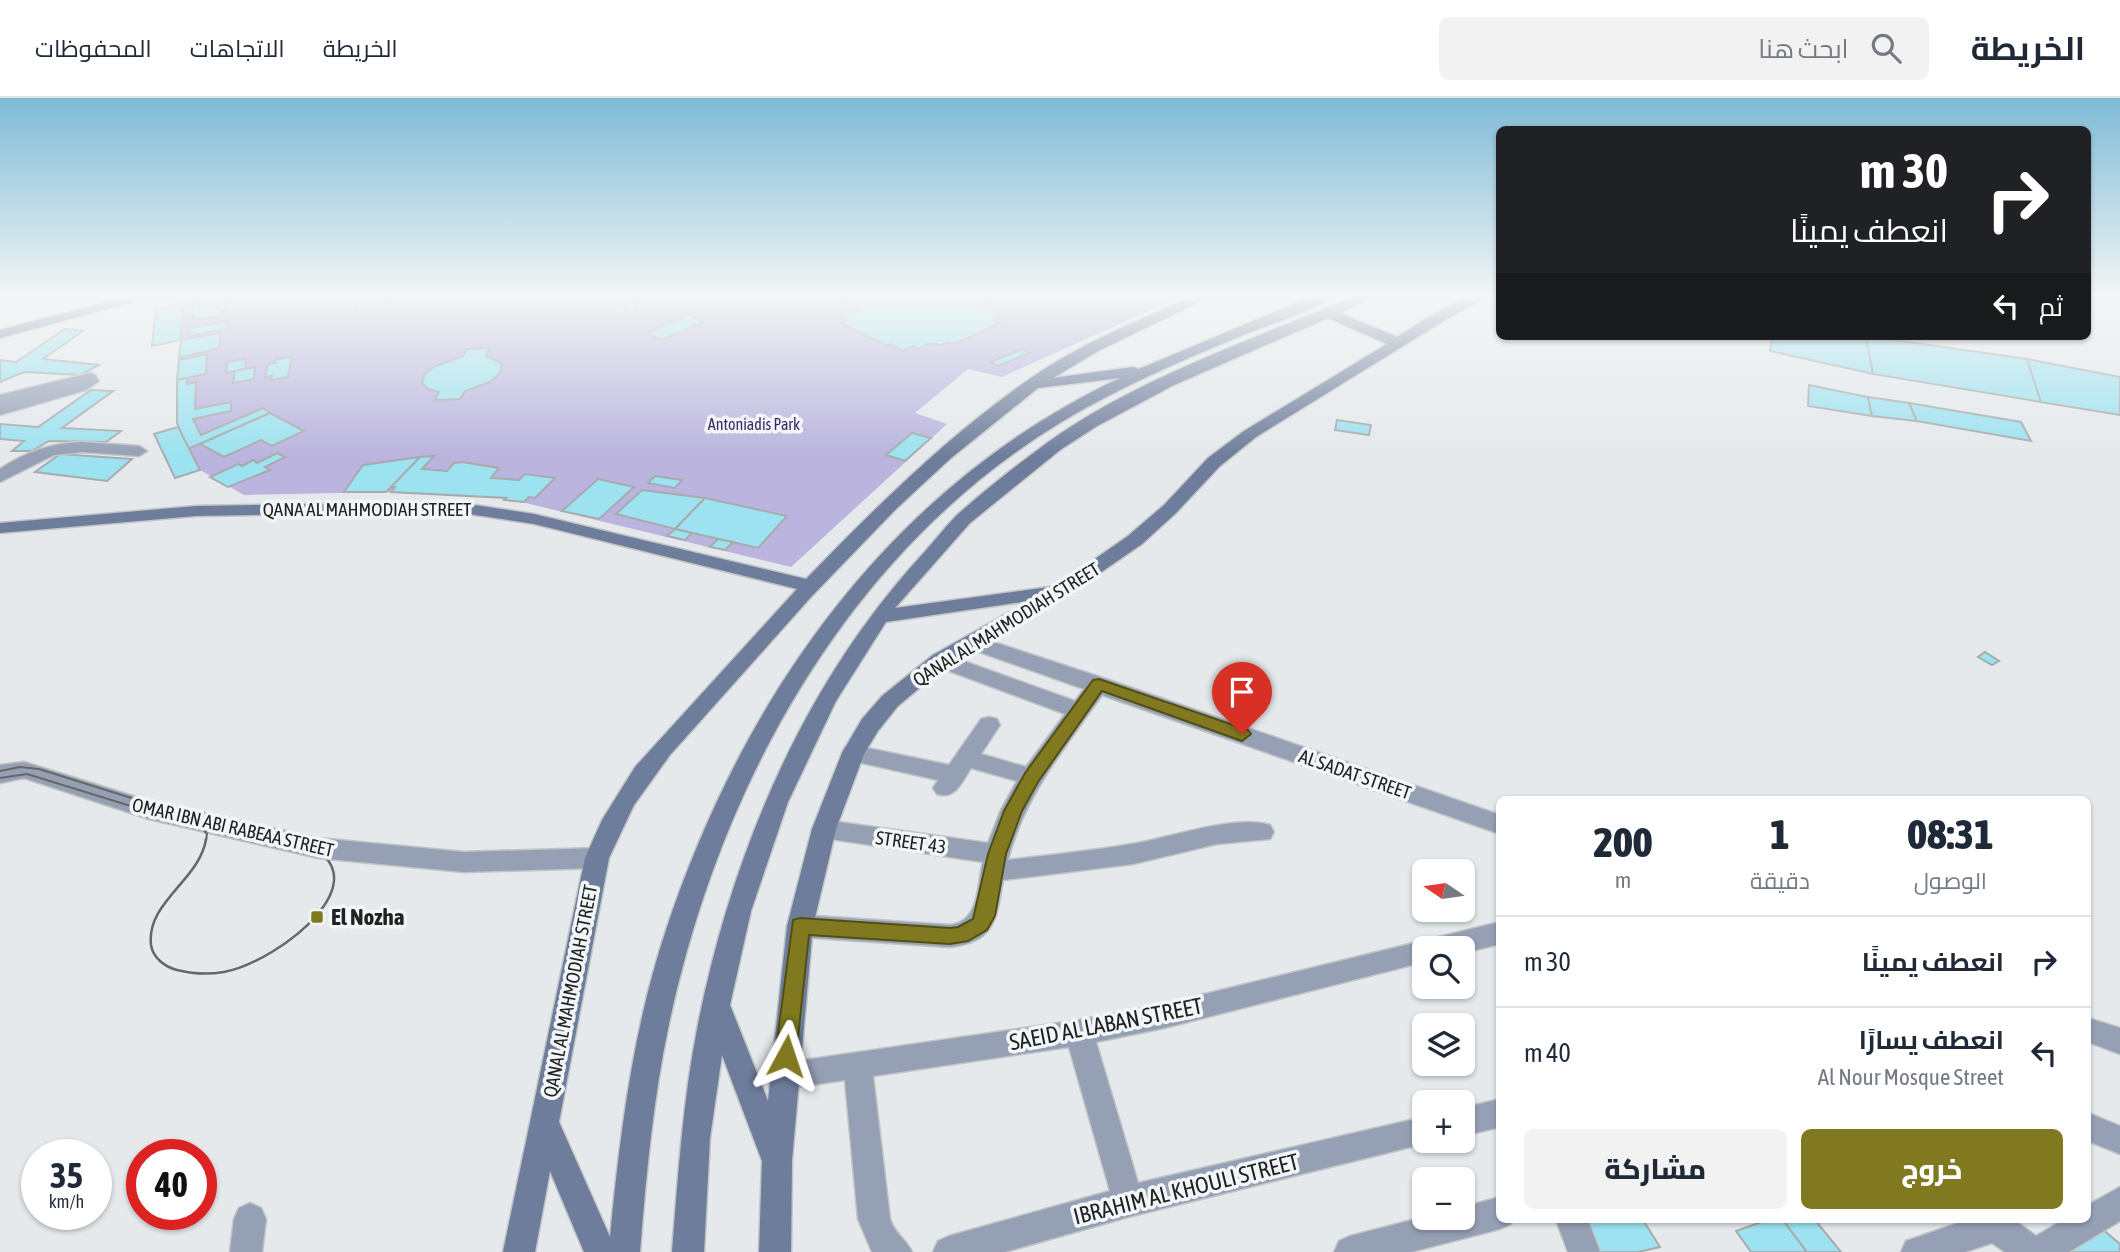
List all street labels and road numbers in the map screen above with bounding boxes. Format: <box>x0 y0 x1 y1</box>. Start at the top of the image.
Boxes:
street label: QANA AL MAHMODIAH STREET <box>263 498 472 520</box>
street label: QANAL AL MAHMODIAH STREET <box>909 557 1104 691</box>
street label: AL SADAT STREET <box>1296 745 1415 804</box>
street label: OMAR IBN ABI RABEAA STREET <box>130 793 337 861</box>
street label: STREET 43 <box>874 826 948 858</box>
street label: QANAL AL MAHMODIAH STREET <box>539 882 602 1099</box>
street label: SAEID AL LABAN STREET <box>1007 993 1205 1055</box>
street label: IBRAHIM AL KHOULI STREET <box>1071 1148 1301 1230</box>

